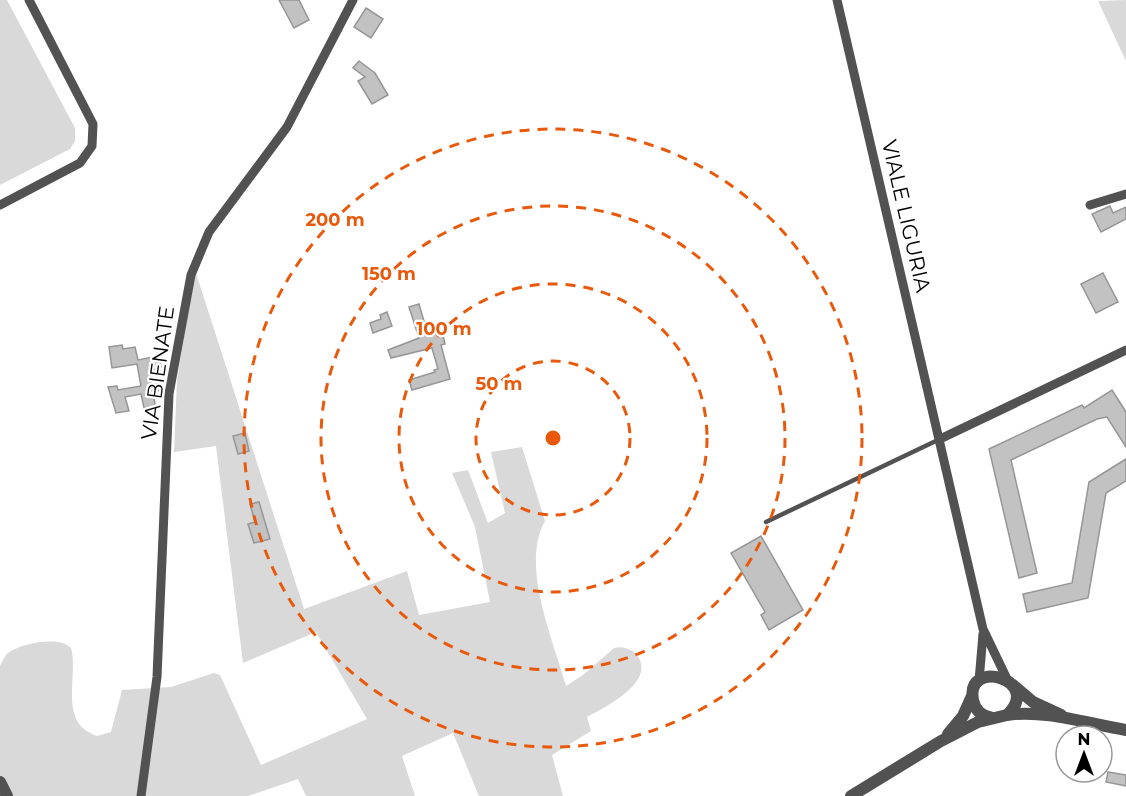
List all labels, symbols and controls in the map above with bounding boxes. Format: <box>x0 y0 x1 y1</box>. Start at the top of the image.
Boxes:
street label: VIALE LIGURIA <box>877 137 936 296</box>
text: 200 m <box>305 209 365 231</box>
text: 150 m <box>362 263 416 285</box>
street label: VIA BIENATE <box>136 304 179 441</box>
text: 100 m <box>416 318 472 340</box>
text: 50 m <box>476 373 522 395</box>
centre of rings <box>543 428 563 448</box>
north arrow <box>1054 724 1114 784</box>
text: N <box>1078 730 1090 749</box>

